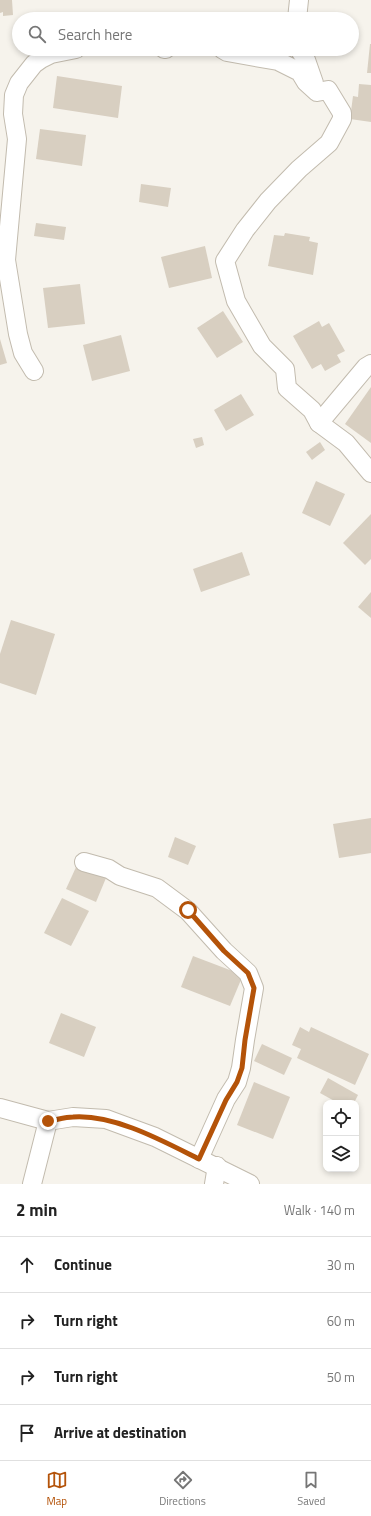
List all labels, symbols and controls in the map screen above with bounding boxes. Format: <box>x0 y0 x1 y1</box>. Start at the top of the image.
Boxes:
search box <box>12 12 359 56</box>
icon: search <box>26 23 48 45</box>
text: Search here <box>58 23 132 46</box>
route start <box>179 901 197 919</box>
map controls <box>323 1100 359 1172</box>
button: locate <box>323 1100 359 1136</box>
route end <box>39 1112 57 1130</box>
button: layers <box>323 1136 359 1172</box>
text: 2 min <box>16 1197 57 1223</box>
text: Walk · 140 m <box>284 1200 355 1220</box>
text: Continue <box>54 1253 112 1276</box>
icon: ahead <box>16 1254 38 1276</box>
text: 30 m <box>327 1255 355 1275</box>
text: Turn right <box>54 1309 118 1332</box>
icon: right <box>16 1310 38 1332</box>
text: 60 m <box>327 1311 355 1331</box>
text: Turn right <box>54 1365 118 1388</box>
icon: right <box>16 1366 38 1388</box>
text: 50 m <box>327 1367 355 1387</box>
text: Arrive at destination <box>54 1421 187 1444</box>
icon: arrive <box>16 1422 38 1444</box>
tab: Map <box>46 1469 68 1509</box>
tab: Directions <box>159 1469 206 1509</box>
tab: Saved <box>297 1469 325 1509</box>

